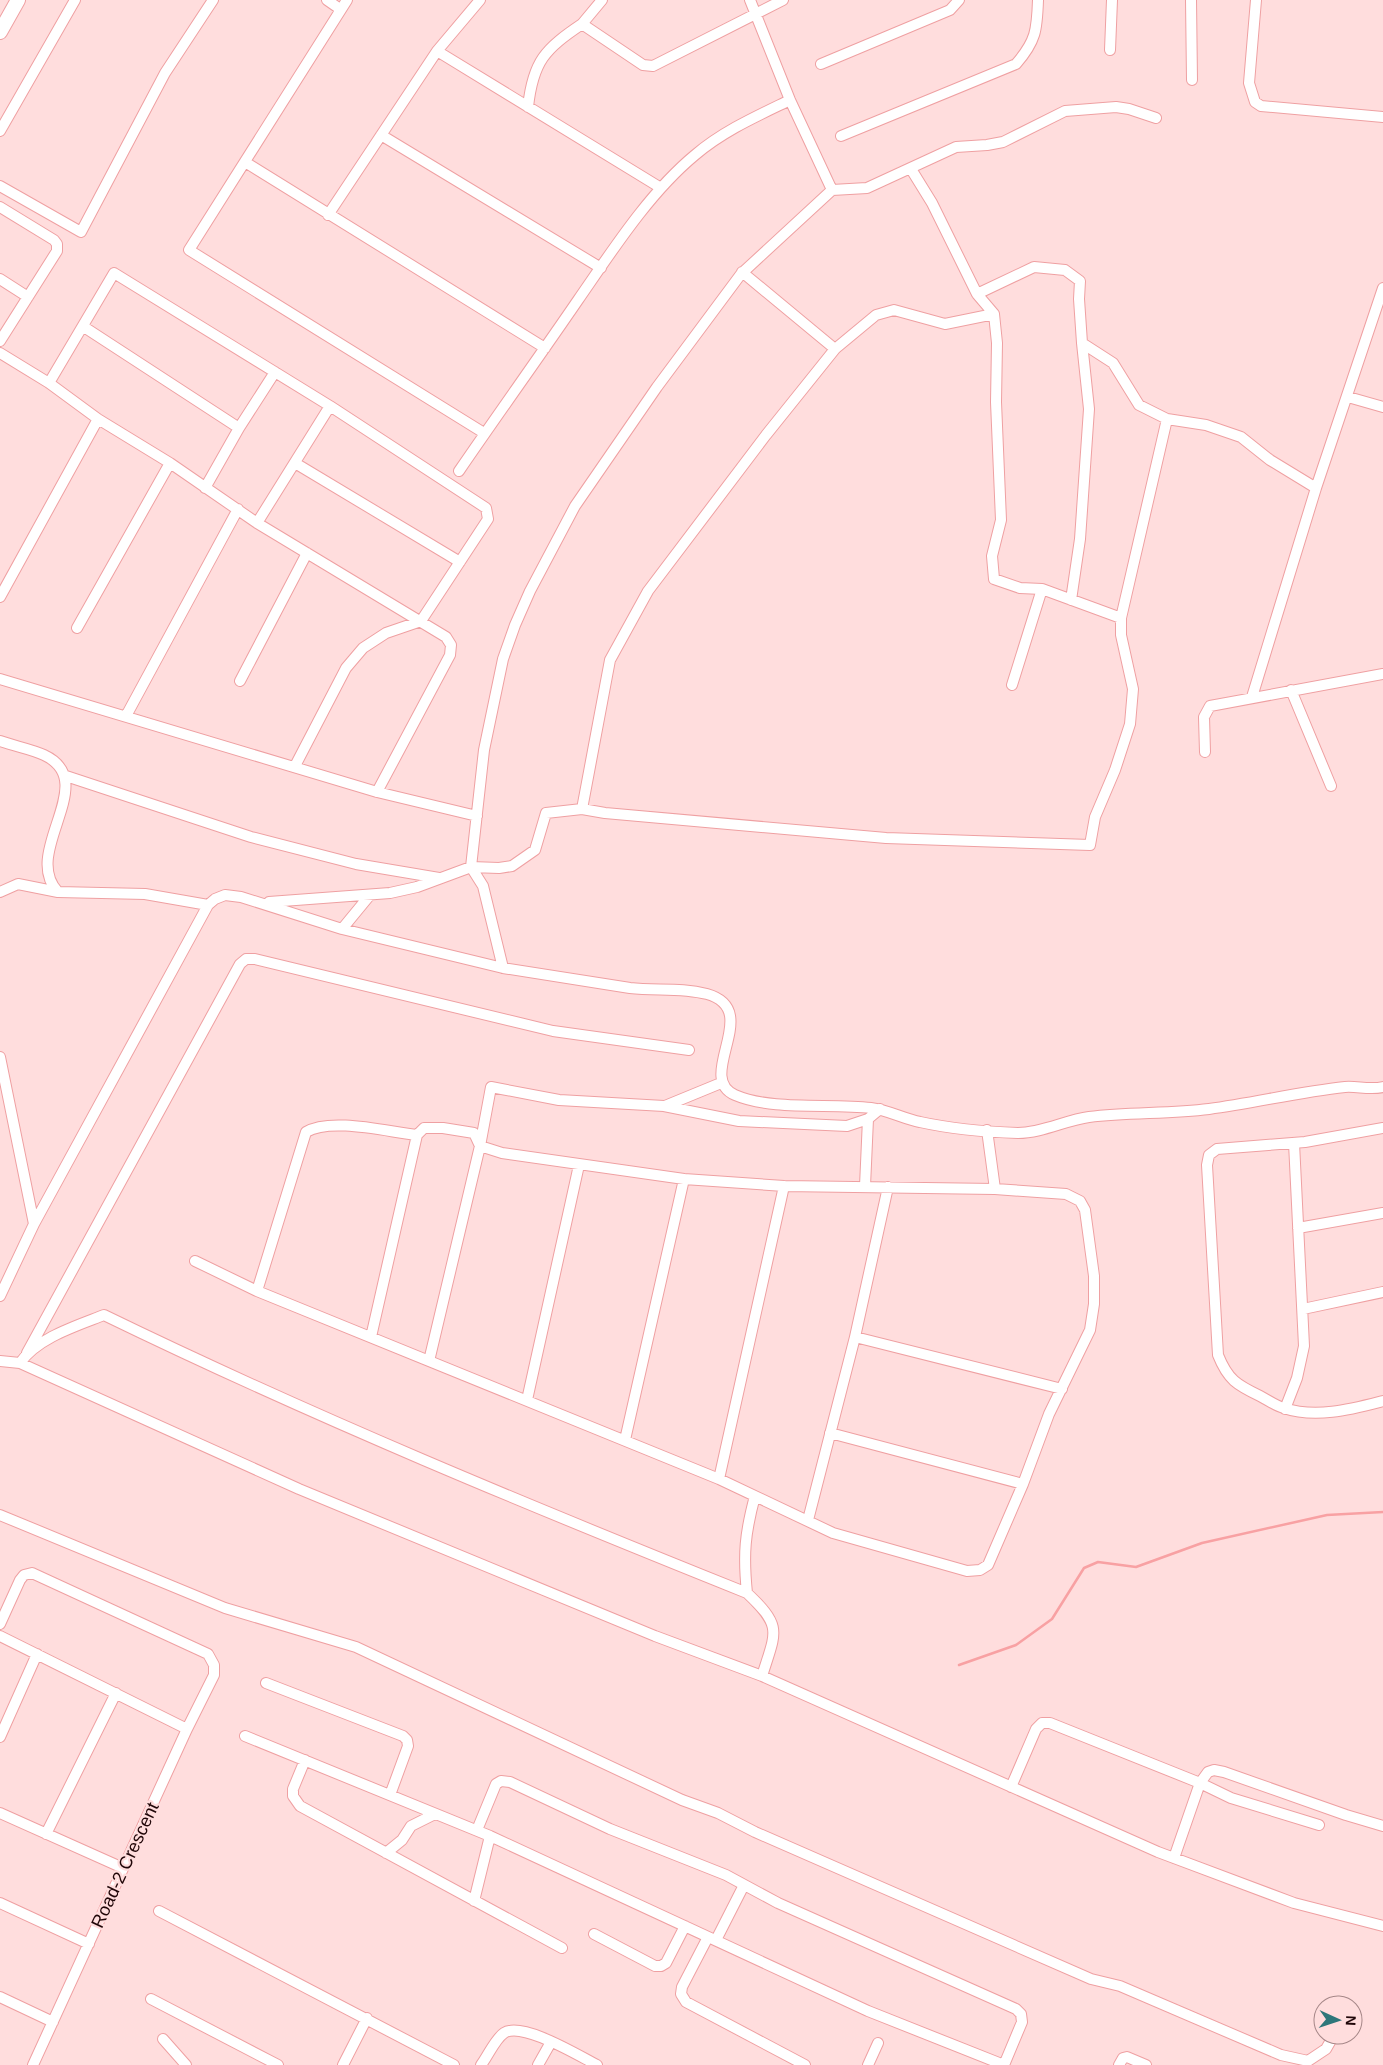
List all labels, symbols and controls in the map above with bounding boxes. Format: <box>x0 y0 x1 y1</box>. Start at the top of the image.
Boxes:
street label: Road-2 Crescent <box>87 1799 163 1931</box>
north arrow <box>1313 1995 1363 2045</box>
text: N <box>1343 2015 1359 2026</box>

